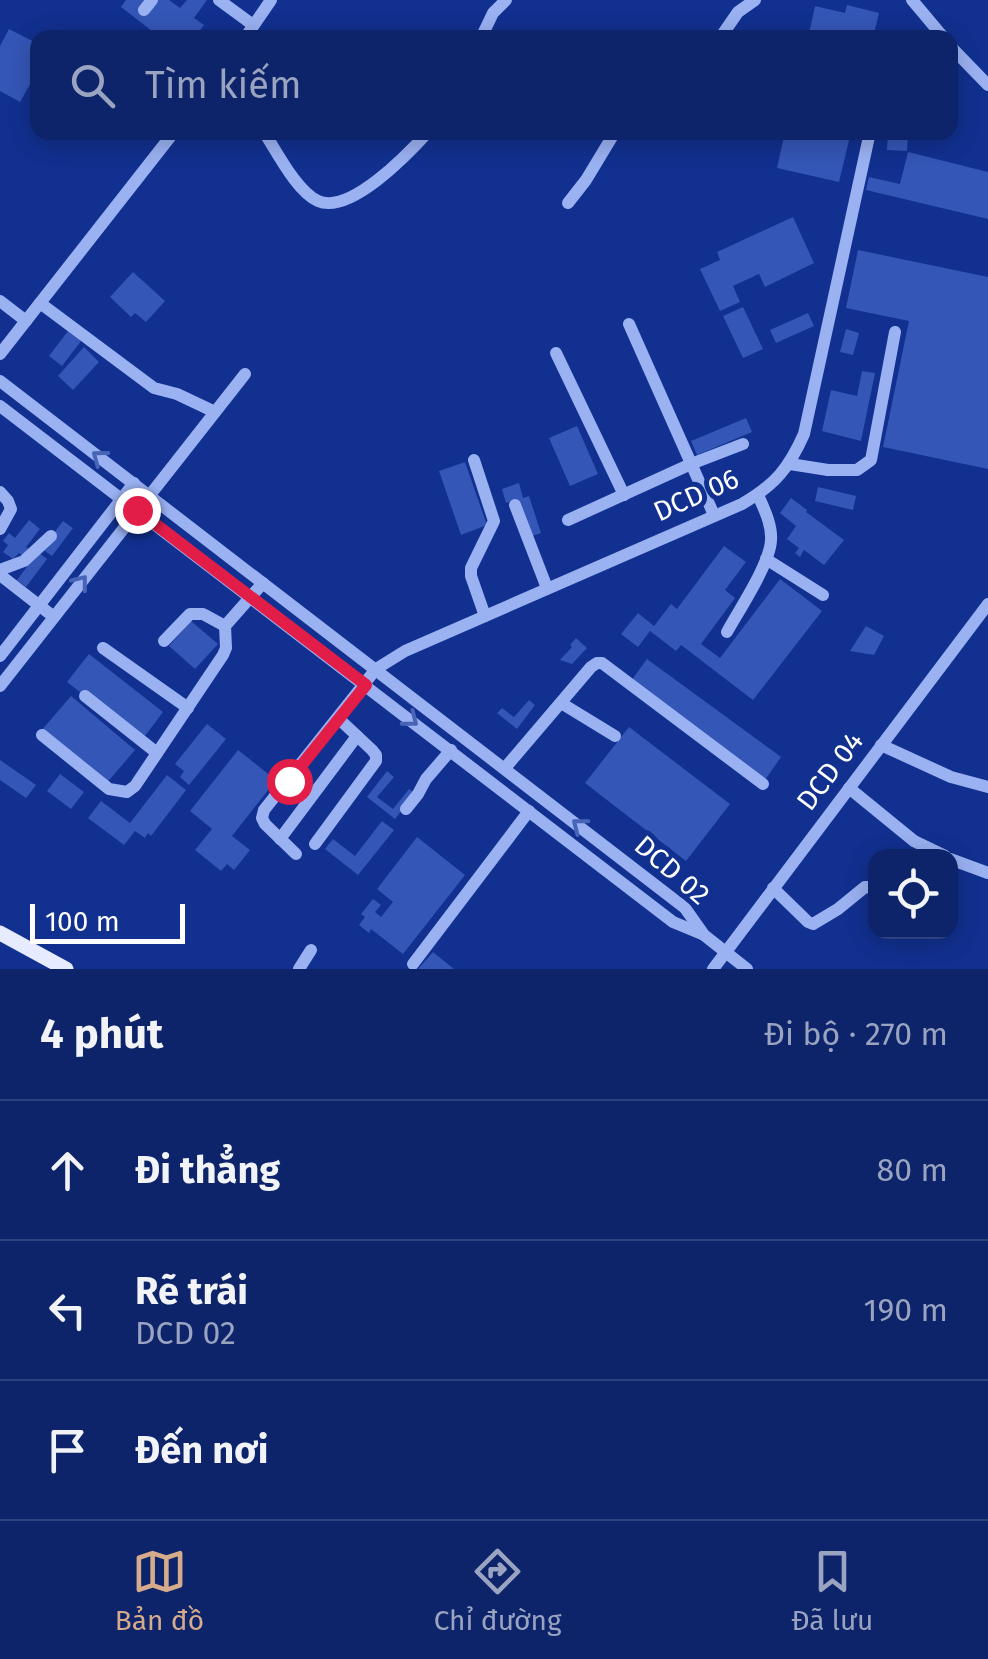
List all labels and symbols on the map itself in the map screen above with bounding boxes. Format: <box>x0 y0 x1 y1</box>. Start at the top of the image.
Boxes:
one-way arrow <box>92 451 110 469</box>
street label: DCD 06 <box>648 462 744 528</box>
route end <box>115 488 161 534</box>
one-way arrow <box>70 575 87 593</box>
one-way arrow <box>400 708 418 726</box>
street label: DCD 04 <box>790 725 870 817</box>
route start <box>267 759 313 805</box>
one-way arrow <box>572 820 590 837</box>
street label: DCD 02 <box>628 829 716 911</box>
scale bar <box>30 899 185 944</box>

